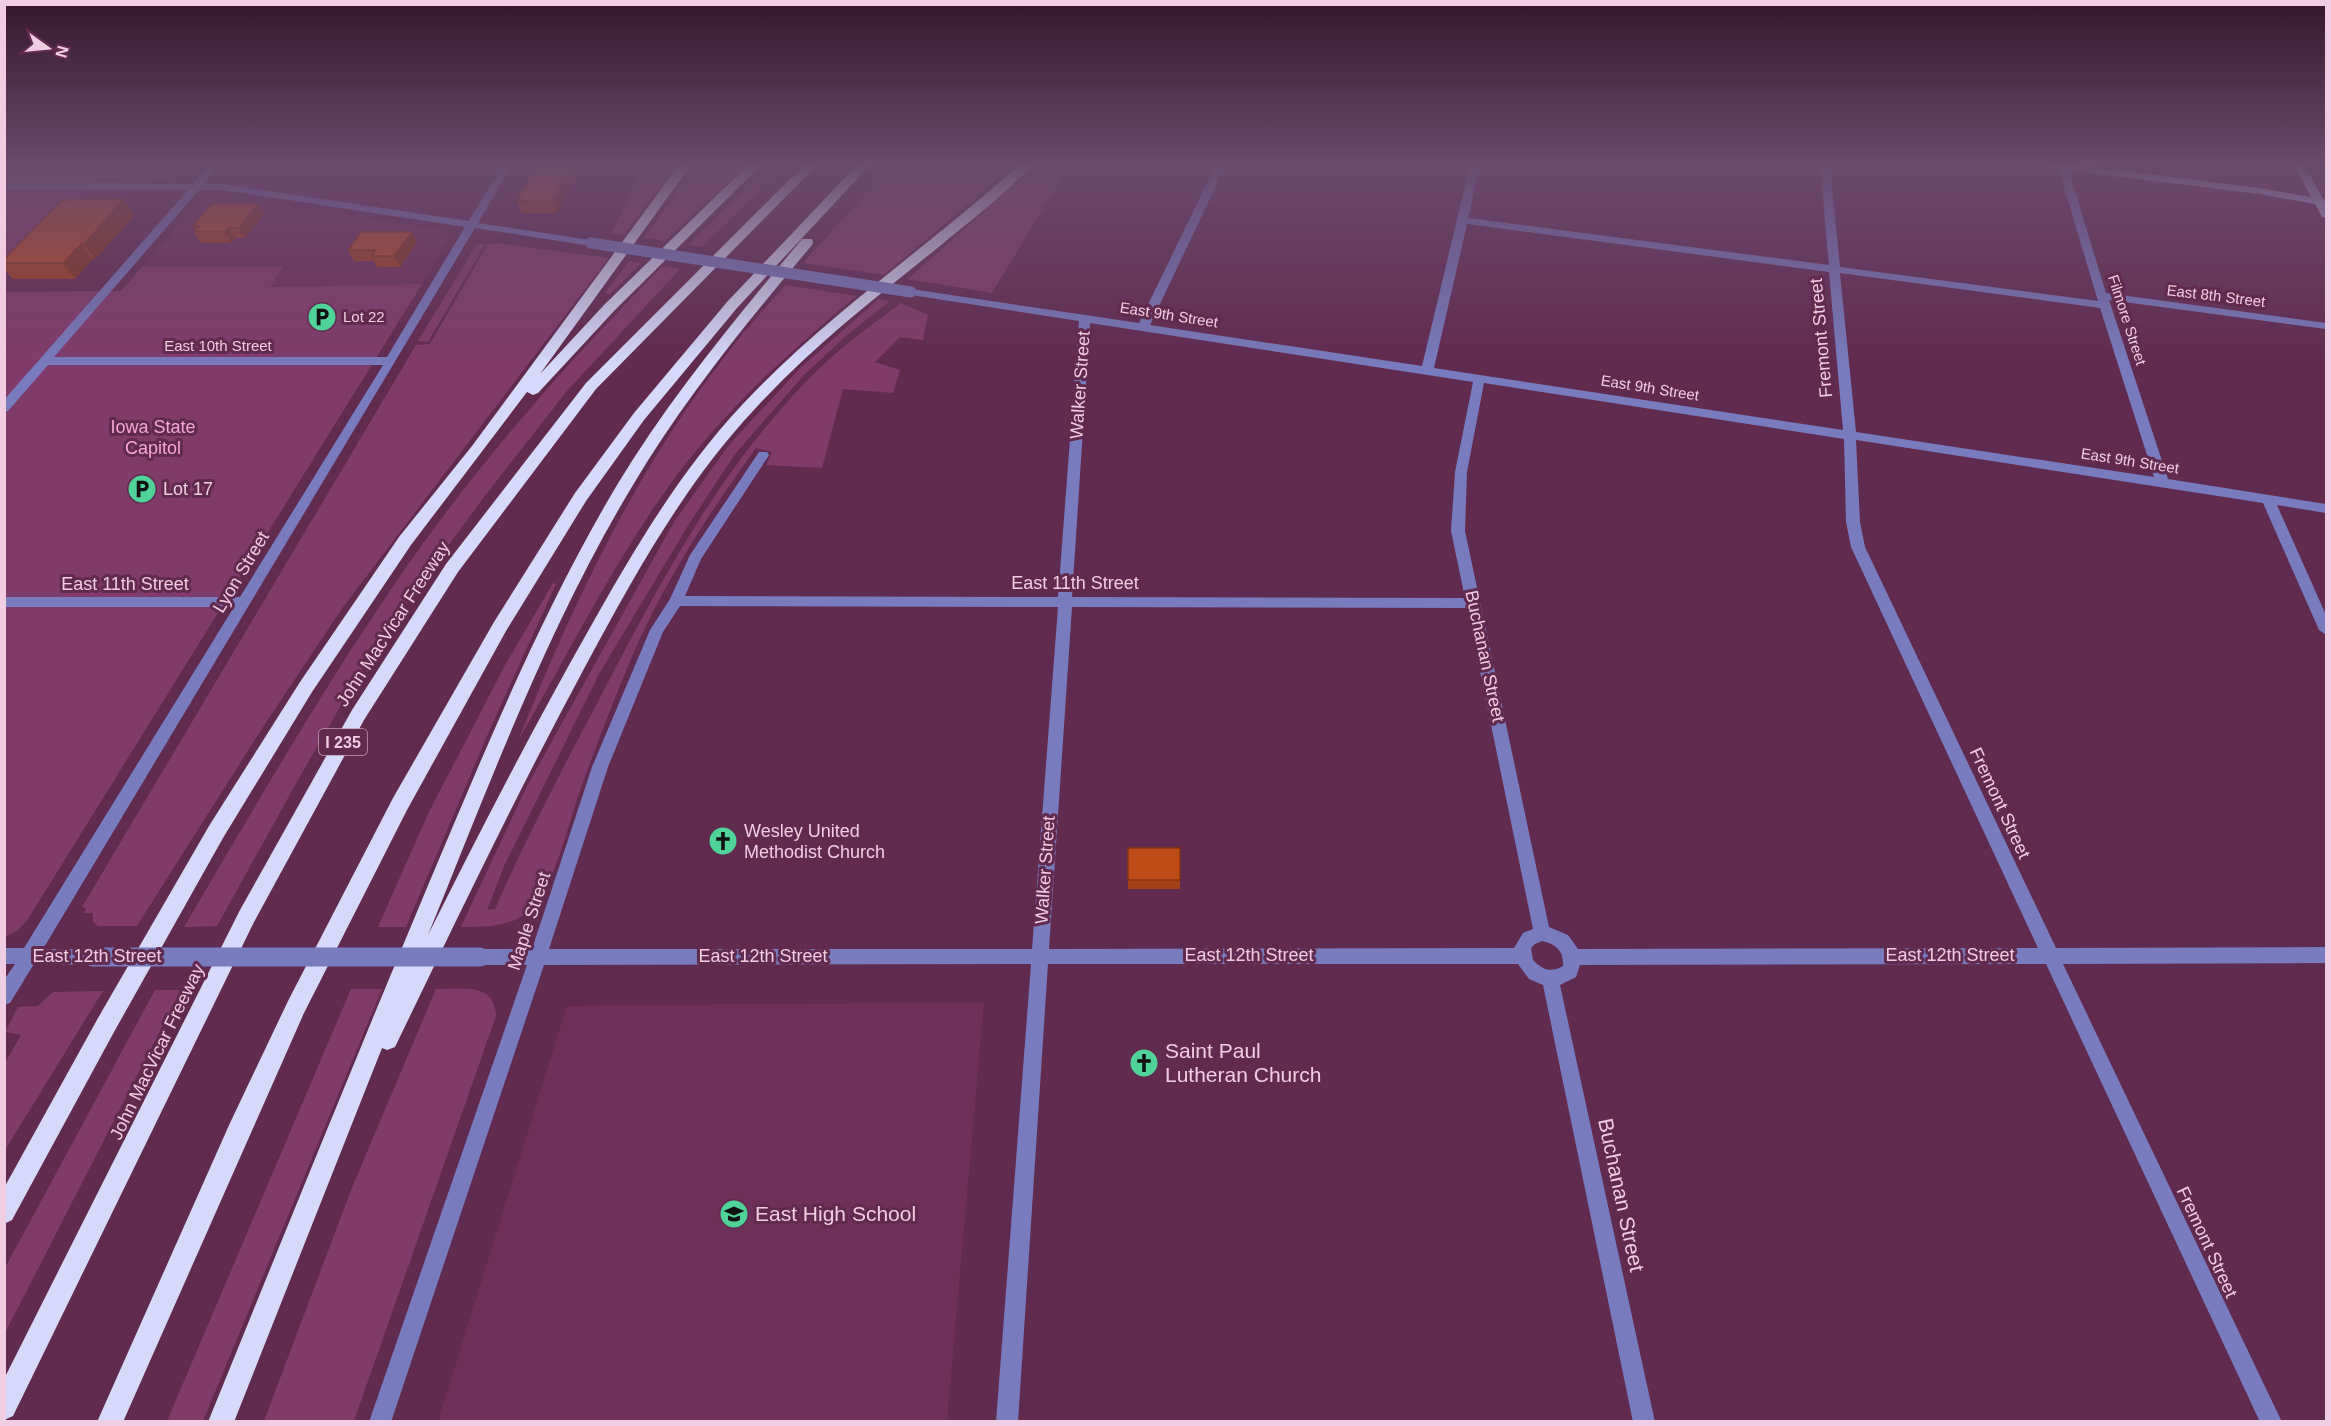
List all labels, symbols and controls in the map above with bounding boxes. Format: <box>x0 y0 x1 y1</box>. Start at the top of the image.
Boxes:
north arrow <box>18 18 78 78</box>
text: N <box>52 44 72 60</box>
street label: Filmore Street <box>2105 272 2150 368</box>
street label: Fremont Street <box>1806 277 1836 399</box>
street label: East 8th Street <box>2166 281 2267 310</box>
street label: East 9th Street <box>1119 298 1220 331</box>
parking icon: Lot 22 <box>306 301 338 333</box>
place label: Lot 22 <box>343 308 385 325</box>
street label: Walker Street <box>1066 330 1094 440</box>
street label: East 10th Street <box>164 337 273 354</box>
street label: East 9th Street <box>1600 371 1701 404</box>
park label: Iowa State Capitol <box>110 417 196 458</box>
street label: East 9th Street <box>2080 444 2181 477</box>
parking icon: Lot 17 <box>126 473 158 505</box>
place label: Lot 17 <box>163 479 213 499</box>
street label: Lyon Street <box>209 528 273 616</box>
street label: John MacVicar Freeway <box>332 538 454 710</box>
street label: East 11th Street <box>1011 573 1139 593</box>
street label: East 11th Street <box>61 574 189 594</box>
street label: Buchanan Street <box>1461 588 1509 724</box>
road number: I 235 <box>319 729 367 755</box>
street label: Fremont Street <box>1966 744 2034 862</box>
street label: Walker Street <box>1031 815 1059 925</box>
place label: Wesley United Methodist Church <box>744 821 885 862</box>
church icon: Wesley United Methodist Church <box>707 825 739 857</box>
street label: Maple Street <box>504 869 554 973</box>
street label: East 12th Street <box>1184 945 1314 965</box>
street label: East 12th Street <box>1885 945 2015 965</box>
street label: East 12th Street <box>32 946 162 966</box>
street label: East 12th Street <box>698 946 828 966</box>
street label: John MacVicar Freeway <box>106 961 208 1143</box>
place label: Saint Paul Lutheran Church <box>1165 1039 1321 1086</box>
church icon: Saint Paul Lutheran Church <box>1128 1047 1160 1079</box>
street label: Buchanan Street <box>1594 1116 1649 1274</box>
street label: Fremont Street <box>2173 1183 2241 1301</box>
school or university icon: East High School <box>718 1198 750 1230</box>
place label: East High School <box>755 1202 916 1225</box>

